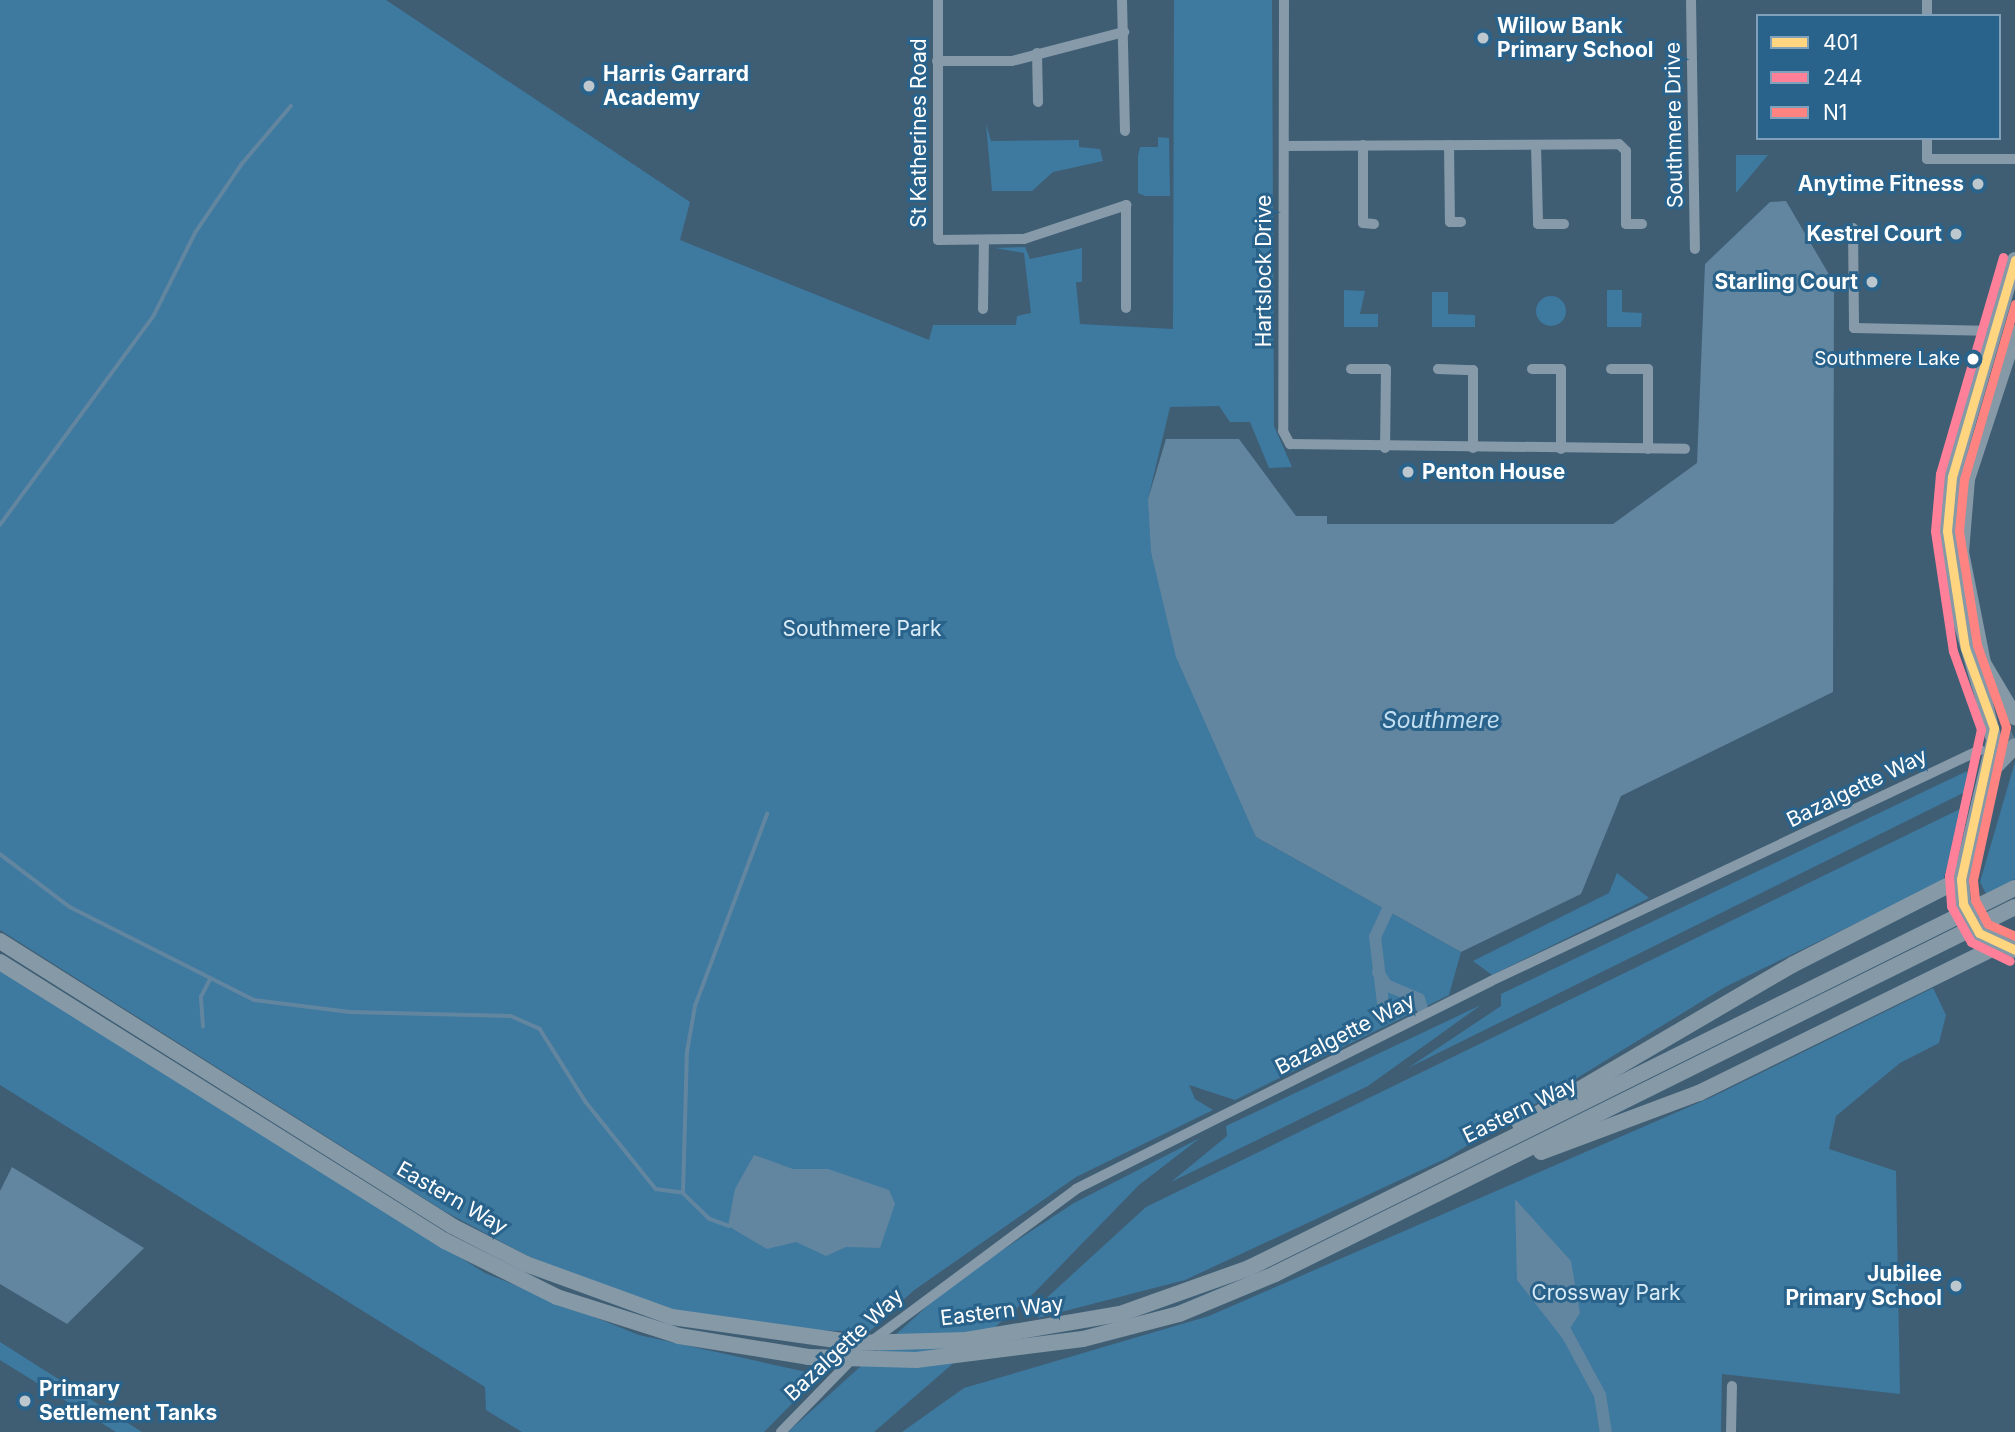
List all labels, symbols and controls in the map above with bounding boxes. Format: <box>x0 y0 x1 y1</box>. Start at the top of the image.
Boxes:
place label: Willow Bank Primary School <box>1497 13 1653 63</box>
legend <box>1756 14 2001 140</box>
marker: Willow Bank Primary School <box>1475 30 1491 46</box>
text: 401 <box>1823 30 1858 55</box>
street label: St Katherines Road <box>906 38 932 228</box>
street label: Southmere Drive <box>1660 42 1688 208</box>
place label: Harris Garrard Academy <box>603 61 749 111</box>
text: 244 <box>1823 65 1863 90</box>
marker: Harris Garrard Academy <box>581 78 597 94</box>
text: N1 <box>1823 100 1847 125</box>
place label: Anytime Fitness <box>1798 171 1964 197</box>
marker: Anytime Fitness <box>1970 176 1986 192</box>
street label: Hartslock Drive <box>1251 195 1277 347</box>
place label: Kestrel Court <box>1806 221 1942 247</box>
marker: Kestrel Court <box>1948 226 1964 242</box>
place label: Starling Court <box>1715 269 1858 295</box>
marker: Starling Court <box>1864 274 1880 290</box>
place label: Southmere Lake <box>1814 348 1960 370</box>
marker: Southmere Lake <box>1966 352 1980 366</box>
place label: Penton House <box>1422 459 1565 485</box>
marker: Penton House <box>1400 464 1416 480</box>
park label: Southmere Park <box>782 616 942 642</box>
water label: Southmere <box>1382 706 1500 734</box>
street label: Bazalgette Way <box>1783 743 1931 833</box>
street label: Bazalgette Way <box>1271 988 1419 1080</box>
street label: Eastern Way <box>1459 1072 1581 1148</box>
street label: Eastern Way <box>392 1156 512 1240</box>
place label: Jubilee Primary School <box>1786 1261 1942 1311</box>
marker: Jubilee Primary School <box>1948 1278 1964 1294</box>
park label: Crossway Park <box>1532 1280 1680 1306</box>
street label: Bazalgette Way <box>779 1284 909 1406</box>
street label: Eastern Way <box>939 1291 1065 1331</box>
place label: Primary Settlement Tanks <box>39 1376 217 1426</box>
marker: Primary Settlement Tanks <box>17 1393 33 1409</box>

